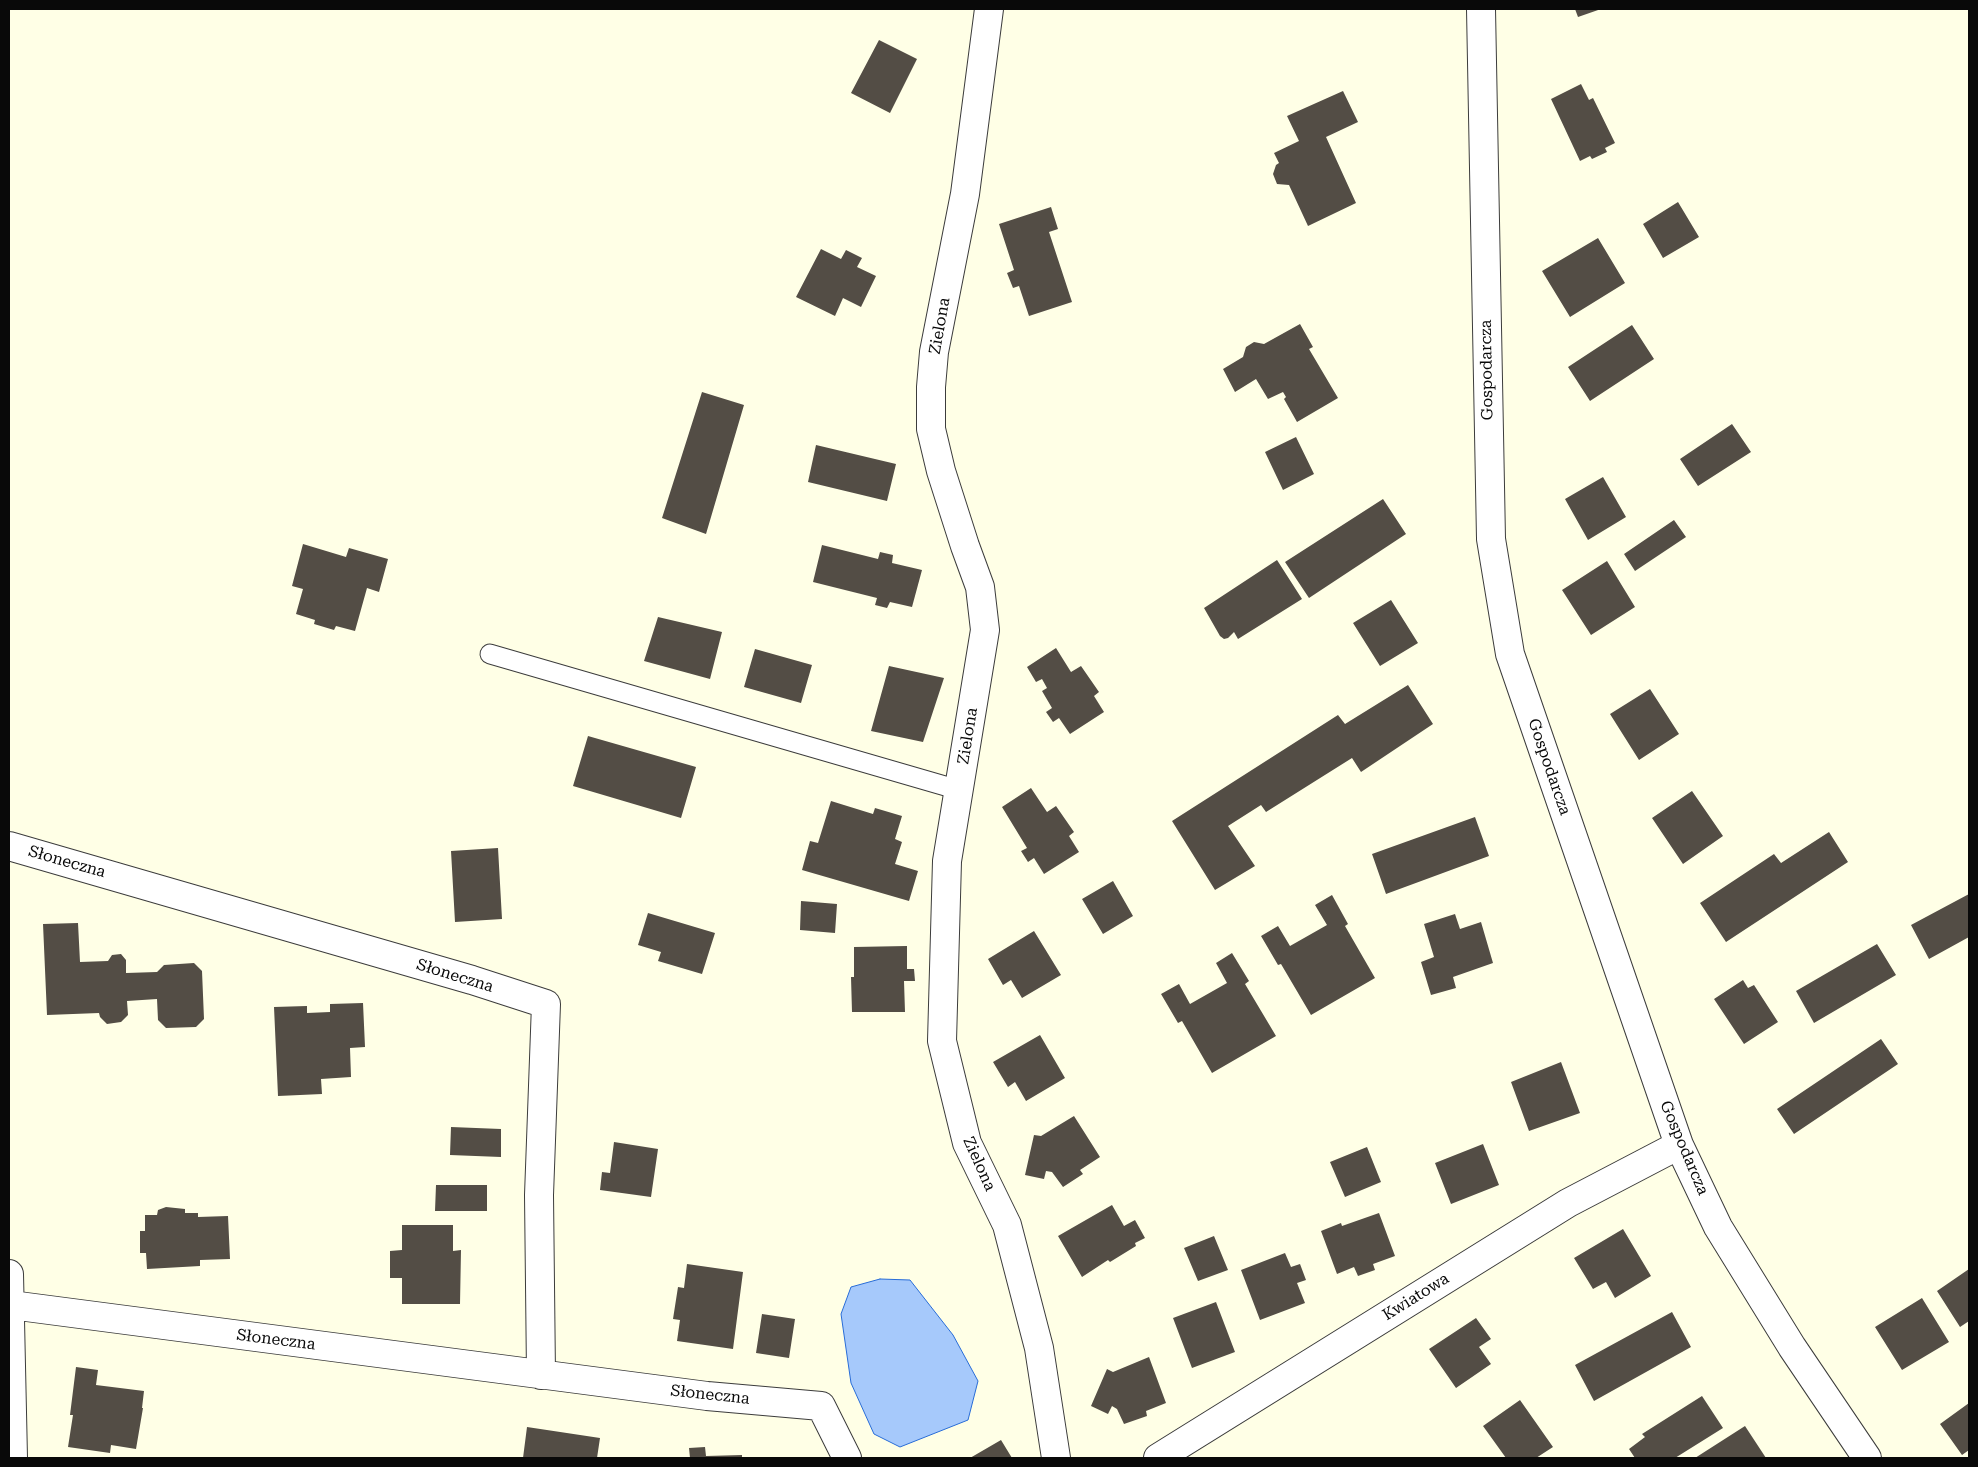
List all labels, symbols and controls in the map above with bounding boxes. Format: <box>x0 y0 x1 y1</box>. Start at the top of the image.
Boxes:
street label: Zielona <box>926 296 954 356</box>
street label: Gospodarcza <box>1477 319 1497 421</box>
street label: Zielona <box>954 706 982 766</box>
street label: Gospodarcza <box>1524 716 1574 818</box>
street label: Słoneczna <box>26 842 108 882</box>
street label: Słoneczna <box>414 955 496 997</box>
street label: Gospodarcza <box>1655 1098 1713 1198</box>
street label: Zielona <box>959 1134 999 1194</box>
street label: Kwiatowa <box>1379 1269 1453 1325</box>
street label: Słoneczna <box>235 1326 317 1354</box>
street label: Słoneczna <box>669 1381 751 1409</box>

